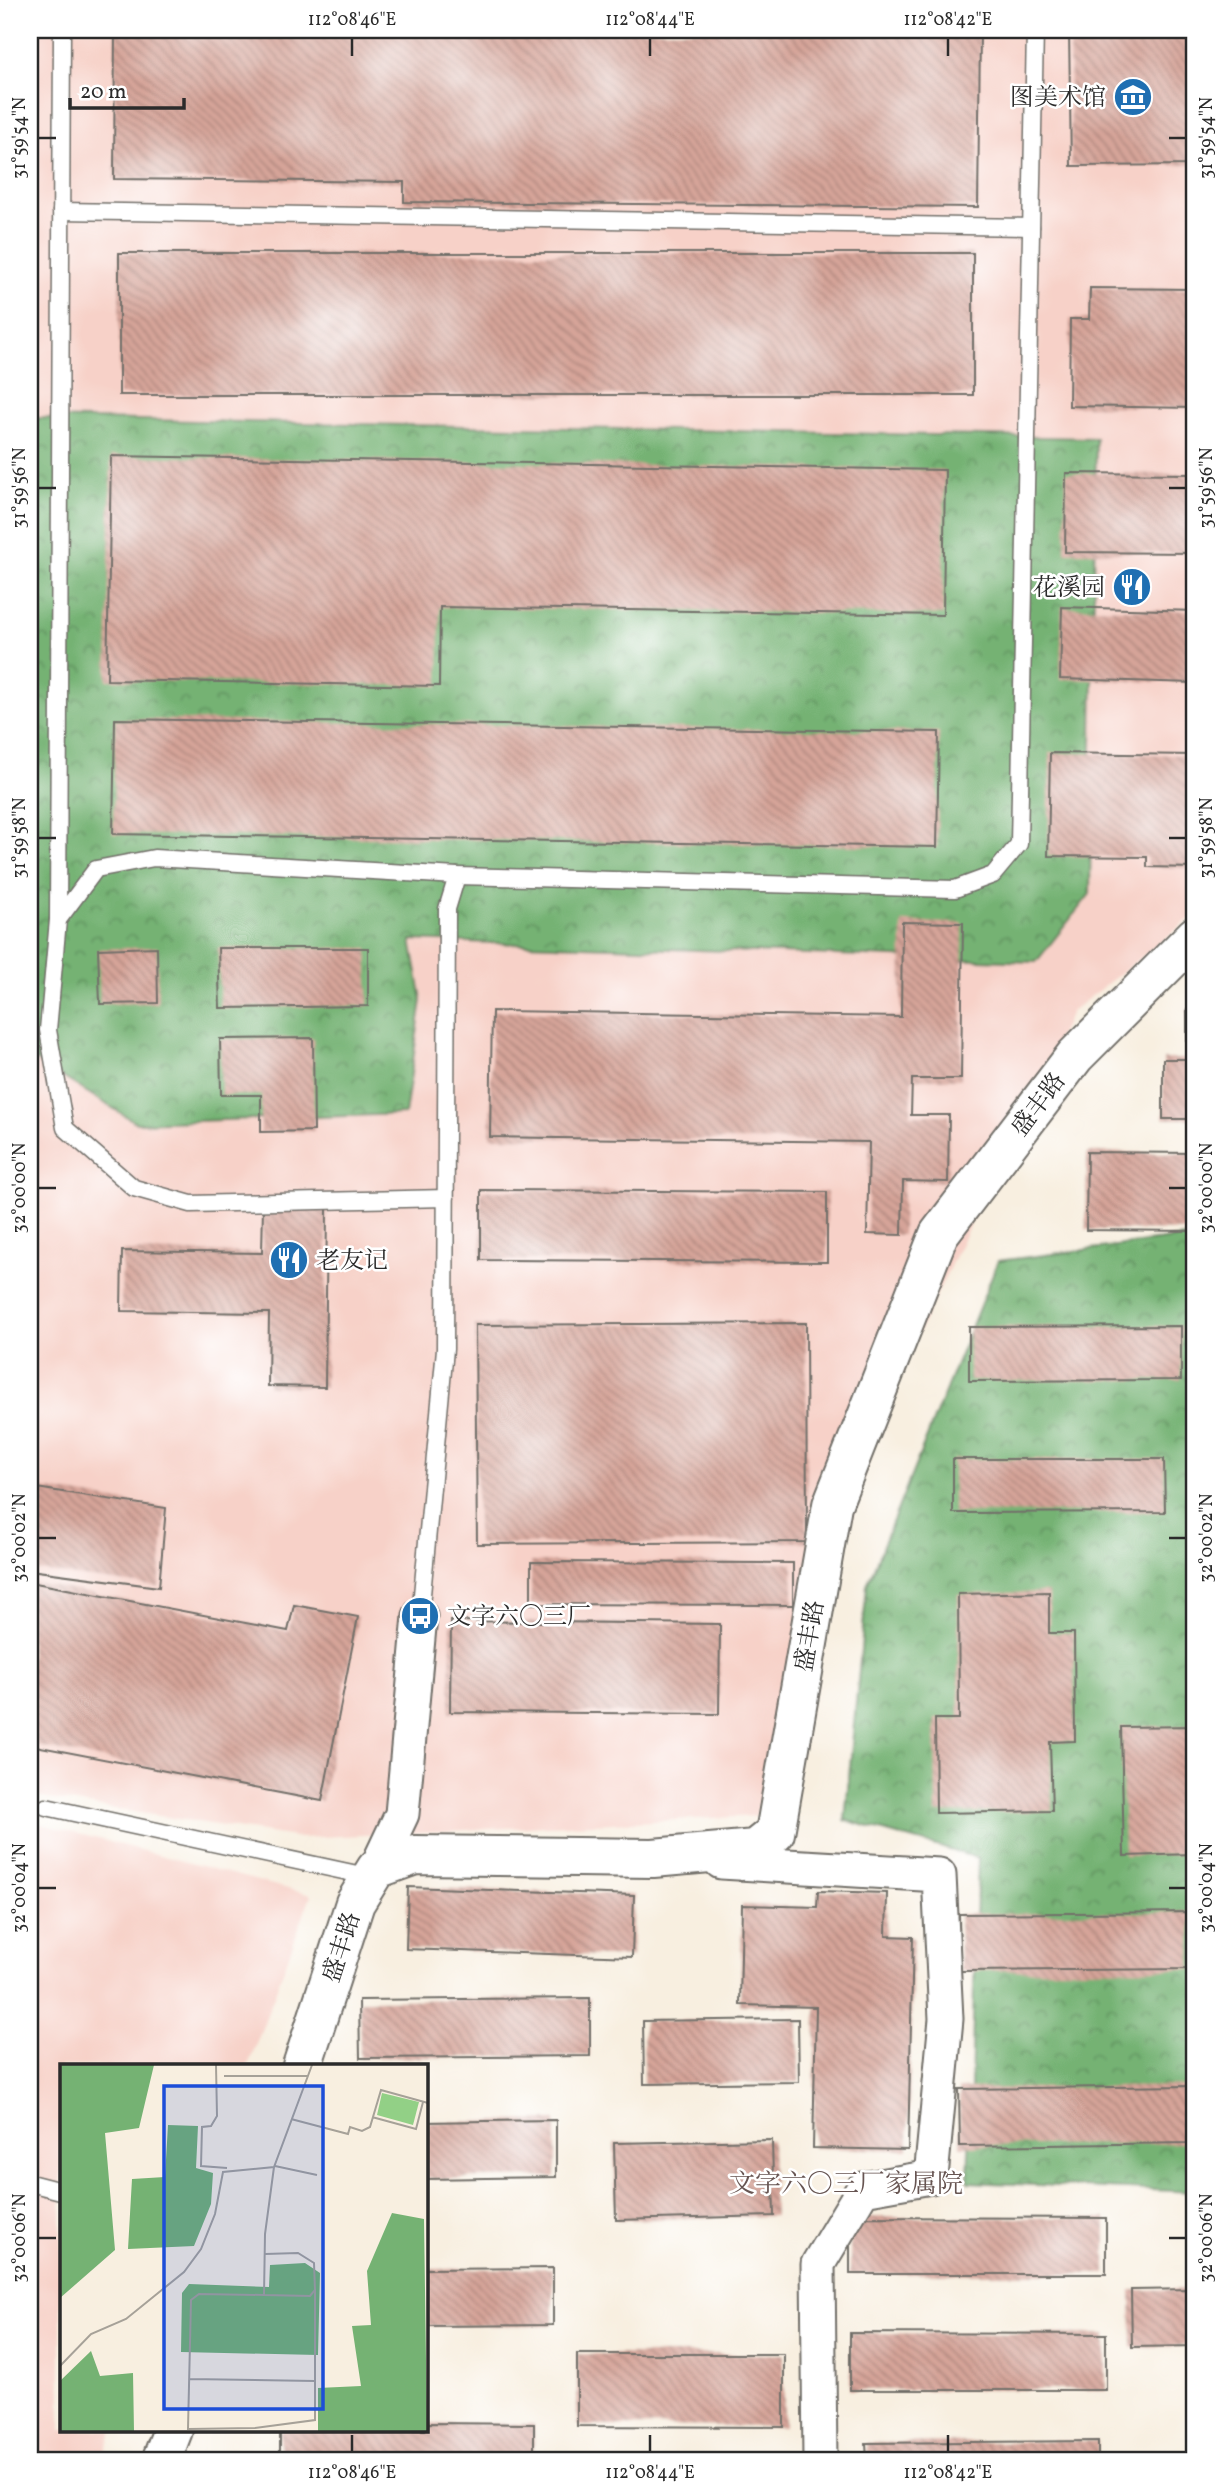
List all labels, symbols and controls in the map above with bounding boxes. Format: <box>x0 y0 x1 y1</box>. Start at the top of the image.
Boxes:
text: 112°08'46"E <box>308 8 396 33</box>
text: 112°08'44"E <box>605 8 695 33</box>
text: 112°08'42"E <box>904 8 993 33</box>
scale bar <box>70 66 184 110</box>
museum icon: 图美术馆 <box>1112 76 1154 118</box>
text: 20 m <box>80 78 126 107</box>
place label: 图美术馆 <box>1010 82 1106 116</box>
text: 31°59'54"N <box>8 97 33 179</box>
text: 31°59'54"N <box>1195 97 1220 179</box>
text: 31°59'56"N <box>8 447 33 529</box>
text: 31°59'56"N <box>1195 447 1220 529</box>
restaurant icon: 花溪园 <box>1111 566 1153 608</box>
place label: 花溪园 <box>1033 572 1105 606</box>
text: 31°59'58"N <box>8 797 33 879</box>
text: 31°59'58"N <box>1195 797 1220 879</box>
street label: 盛丰路 <box>1004 1066 1075 1144</box>
text: 32°00'00"N <box>8 1143 33 1233</box>
text: 32°00'00"N <box>1195 1143 1220 1233</box>
restaurant icon: 老友记 <box>268 1239 310 1281</box>
place label: 老友记 <box>316 1245 388 1279</box>
text: 32°00'02"N <box>8 1493 33 1583</box>
text: 32°00'02"N <box>1195 1493 1220 1583</box>
bus stop icon: 文字六〇三厂 <box>399 1595 441 1637</box>
street label: 盛丰路 <box>788 1598 834 1675</box>
place label: 文字六〇三厂 <box>447 1601 591 1635</box>
text: 32°00'04"N <box>8 1843 33 1933</box>
text: 32°00'04"N <box>1195 1843 1220 1933</box>
street label: 盛丰路 <box>316 1908 370 1987</box>
inset map <box>60 2064 427 2432</box>
district label: 文字六〇三厂家属院 <box>729 2167 963 2203</box>
text: 32°00'06"N <box>8 2193 33 2283</box>
text: 32°00'06"N <box>1195 2193 1220 2283</box>
text: 112°08'46"E <box>308 2461 396 2486</box>
text: 112°08'44"E <box>605 2461 695 2486</box>
text: 112°08'42"E <box>904 2461 993 2486</box>

